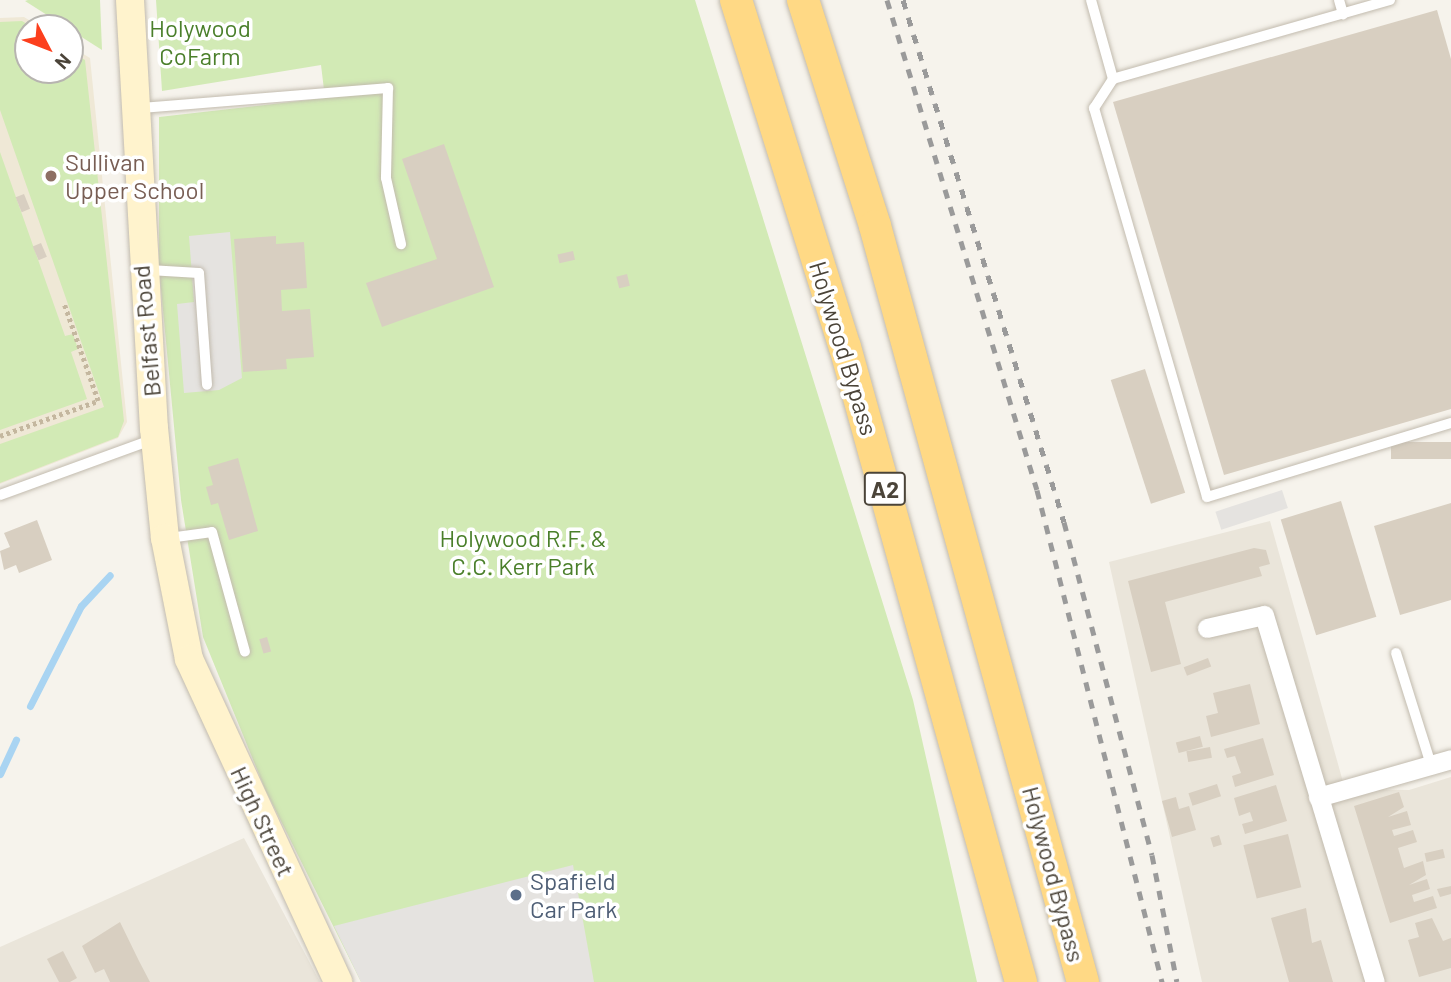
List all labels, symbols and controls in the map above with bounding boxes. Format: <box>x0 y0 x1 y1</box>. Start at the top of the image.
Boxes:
north arrow <box>14 14 84 84</box>
park label: Holywood CoFarm <box>149 14 251 70</box>
text: N <box>51 50 76 74</box>
place label: Sullivan Upper School <box>65 148 204 204</box>
marker: Sullivan Upper School <box>43 168 59 184</box>
street label: Holywood Bypass <box>804 257 884 439</box>
street label: Belfast Road <box>126 264 166 398</box>
road number: A2 <box>862 470 908 509</box>
park label: Holywood R.F. & C.C. Kerr Park <box>440 524 606 580</box>
street label: High Street <box>225 761 301 881</box>
street label: Holywood Bypass <box>1017 783 1091 965</box>
place label: Spafield Car Park <box>530 867 617 923</box>
marker: Spafield Car Park <box>508 887 524 903</box>

